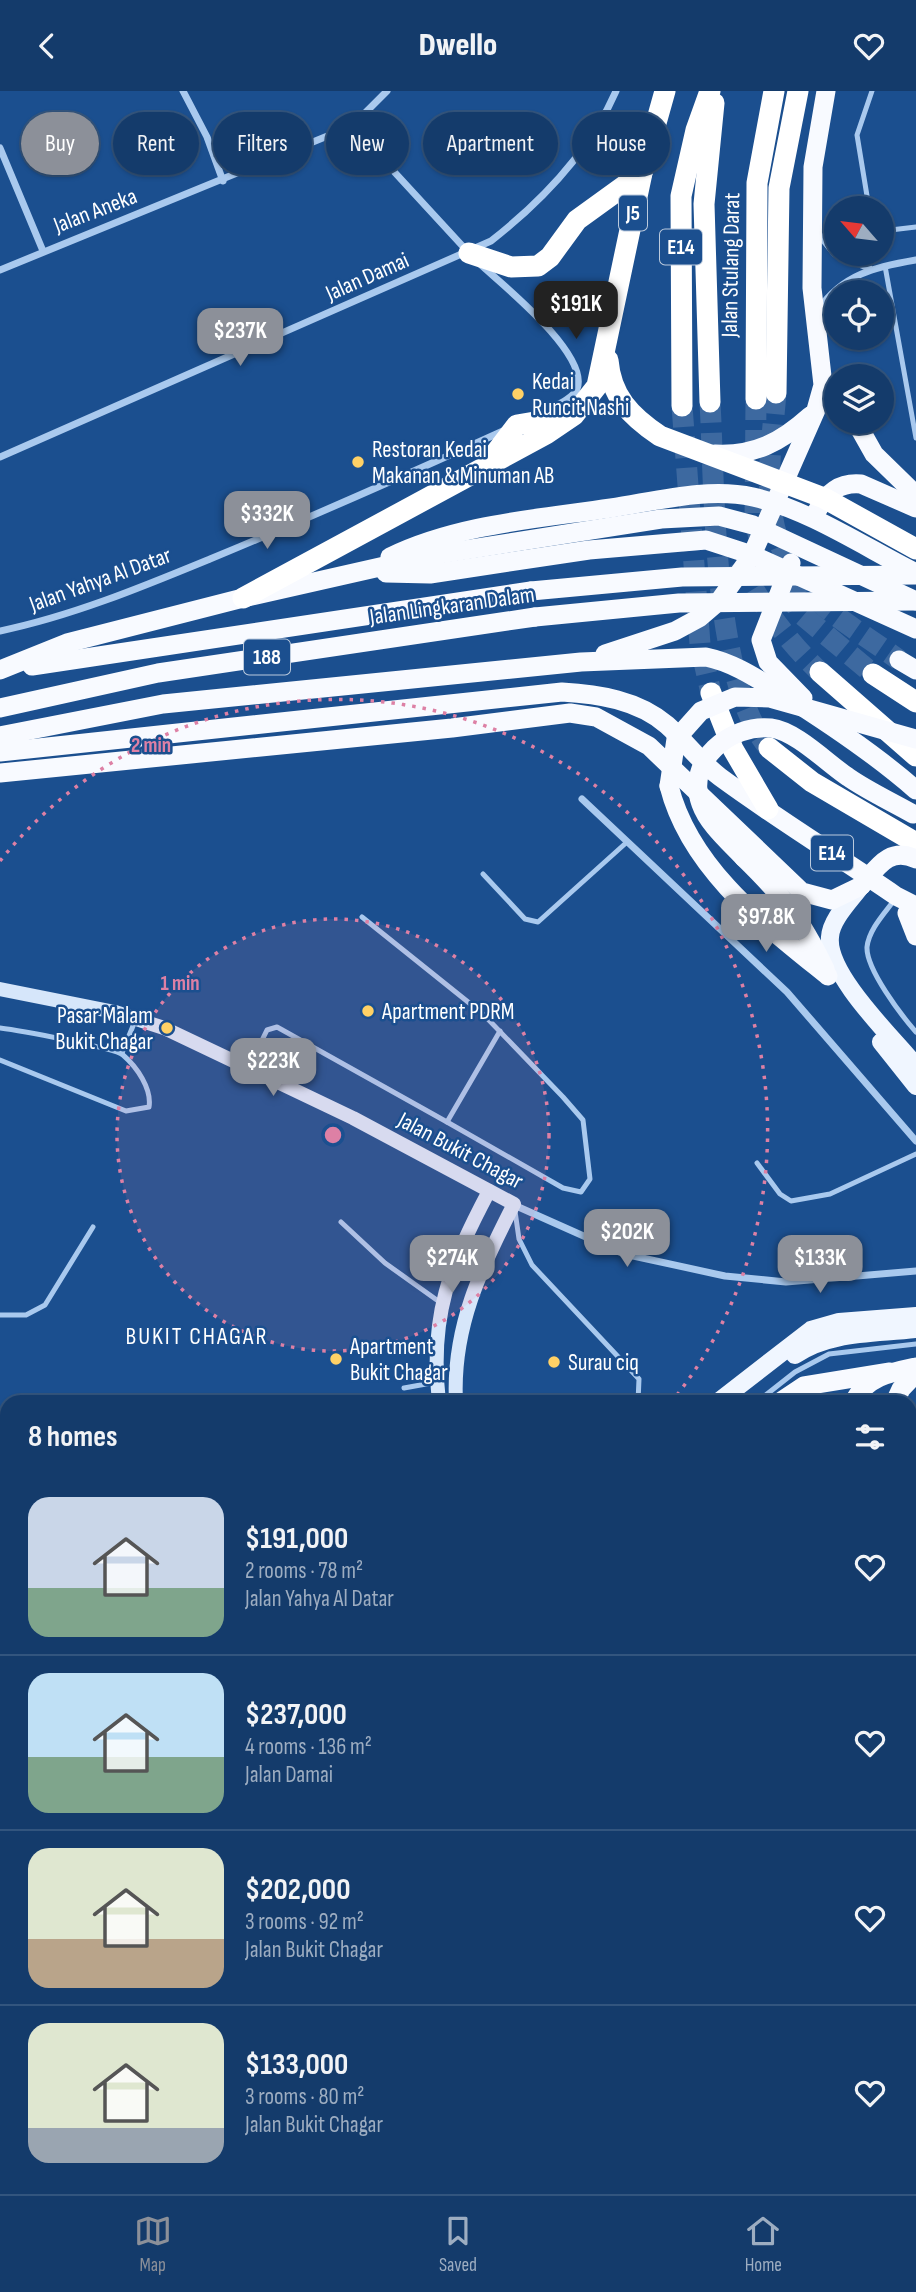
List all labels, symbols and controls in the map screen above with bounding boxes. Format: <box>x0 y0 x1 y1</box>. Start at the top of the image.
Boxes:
text: Dwello <box>419 26 497 65</box>
icon: back <box>28 27 66 65</box>
icon: heart <box>850 27 888 65</box>
chip: Buy <box>21 112 99 175</box>
chip: Rent <box>113 112 199 175</box>
chip: Filters <box>213 112 312 175</box>
chip: New <box>326 112 409 175</box>
chip: Apartment <box>423 112 558 175</box>
chip: House <box>572 112 670 175</box>
street label: Jalan Aneka <box>49 182 141 240</box>
street label: Jalan Stulang Darat <box>716 192 746 339</box>
road number: J5 <box>619 195 647 231</box>
north arrow <box>824 196 894 266</box>
map controls <box>824 196 894 434</box>
road number: E14 <box>660 229 702 265</box>
street label: Jalan Damai <box>321 246 413 308</box>
button: locate <box>824 280 894 350</box>
pin: $191K <box>527 281 625 341</box>
text: $191K <box>550 290 602 318</box>
pin: $237K <box>191 309 289 368</box>
text: $237K <box>213 317 267 345</box>
button: layers <box>824 364 894 434</box>
place label: Kedai Runcit Nashi <box>532 368 629 422</box>
marker: Kedai Runcit Nashi <box>510 386 526 402</box>
place label: Restoran Kedai Makanan & Minuman AB <box>372 436 554 490</box>
marker: Restoran Kedai Makanan & Minuman AB <box>350 454 366 470</box>
pin: $332K <box>218 491 316 551</box>
text: $332K <box>240 500 294 528</box>
street label: Jalan Yahya Al Datar <box>25 541 175 619</box>
street label: Jalan Lingkaran Dalam <box>367 581 536 632</box>
road number: 188 <box>244 639 290 675</box>
text: 2 min <box>131 733 171 758</box>
road number: E14 <box>811 835 853 871</box>
pin: $97.8K <box>709 895 823 954</box>
text: $97.8K <box>737 903 795 931</box>
text: 1 min <box>160 971 200 996</box>
place label: Apartment PDRM <box>381 998 515 1026</box>
place label: Pasar Malam Bukit Chagar <box>55 1002 153 1056</box>
marker: Apartment PDRM <box>360 1003 376 1019</box>
marker: Pasar Malam Bukit Chagar <box>159 1020 175 1036</box>
pin: $223K <box>224 1039 322 1098</box>
text: $223K <box>246 1047 300 1075</box>
street label: Jalan Bukit Chagar <box>392 1106 528 1196</box>
centre of rings <box>321 1123 345 1147</box>
pin: $202K <box>578 1209 676 1269</box>
text: $202K <box>600 1218 654 1246</box>
pin: $274K <box>403 1235 501 1295</box>
pin: $133K <box>771 1235 869 1295</box>
text: $274K <box>426 1244 478 1272</box>
text: $133K <box>794 1244 846 1272</box>
district label: BUKIT CHAGAR <box>126 1322 268 1351</box>
place label: Apartment Bukit Chagar <box>349 1333 448 1387</box>
place label: Surau ciq <box>568 1349 639 1377</box>
marker: Apartment Bukit Chagar <box>328 1351 344 1367</box>
marker: Surau ciq <box>546 1354 562 1370</box>
icon: filters <box>851 1418 889 1456</box>
text: 8 homes <box>28 1419 117 1455</box>
text: $191,000 <box>245 1521 348 1557</box>
icon: home <box>84 1525 168 1609</box>
icon: heart <box>851 1548 889 1586</box>
text: 2 rooms · 78 m² <box>245 1557 363 1585</box>
text: Jalan Yahya Al Datar <box>245 1585 394 1613</box>
text: $237,000 <box>245 1697 347 1733</box>
icon: home <box>84 1701 168 1785</box>
icon: heart <box>851 1724 889 1762</box>
text: 4 rooms · 136 m² <box>245 1733 372 1761</box>
text: Jalan Damai <box>245 1761 333 1789</box>
text: $202,000 <box>245 1872 350 1908</box>
icon: home <box>84 1876 168 1960</box>
icon: heart <box>851 1899 889 1937</box>
text: 3 rooms · 92 m² <box>245 1908 364 1936</box>
text: Jalan Bukit Chagar <box>245 1936 383 1964</box>
text: $133,000 <box>245 2047 348 2083</box>
icon: home <box>84 2051 168 2135</box>
icon: heart <box>851 2074 889 2112</box>
text: 3 rooms · 80 m² <box>245 2083 364 2111</box>
text: Jalan Bukit Chagar <box>245 2111 383 2139</box>
tab: Map <box>134 2212 172 2277</box>
tab: Saved <box>439 2212 477 2277</box>
tab: Home <box>744 2212 782 2277</box>

